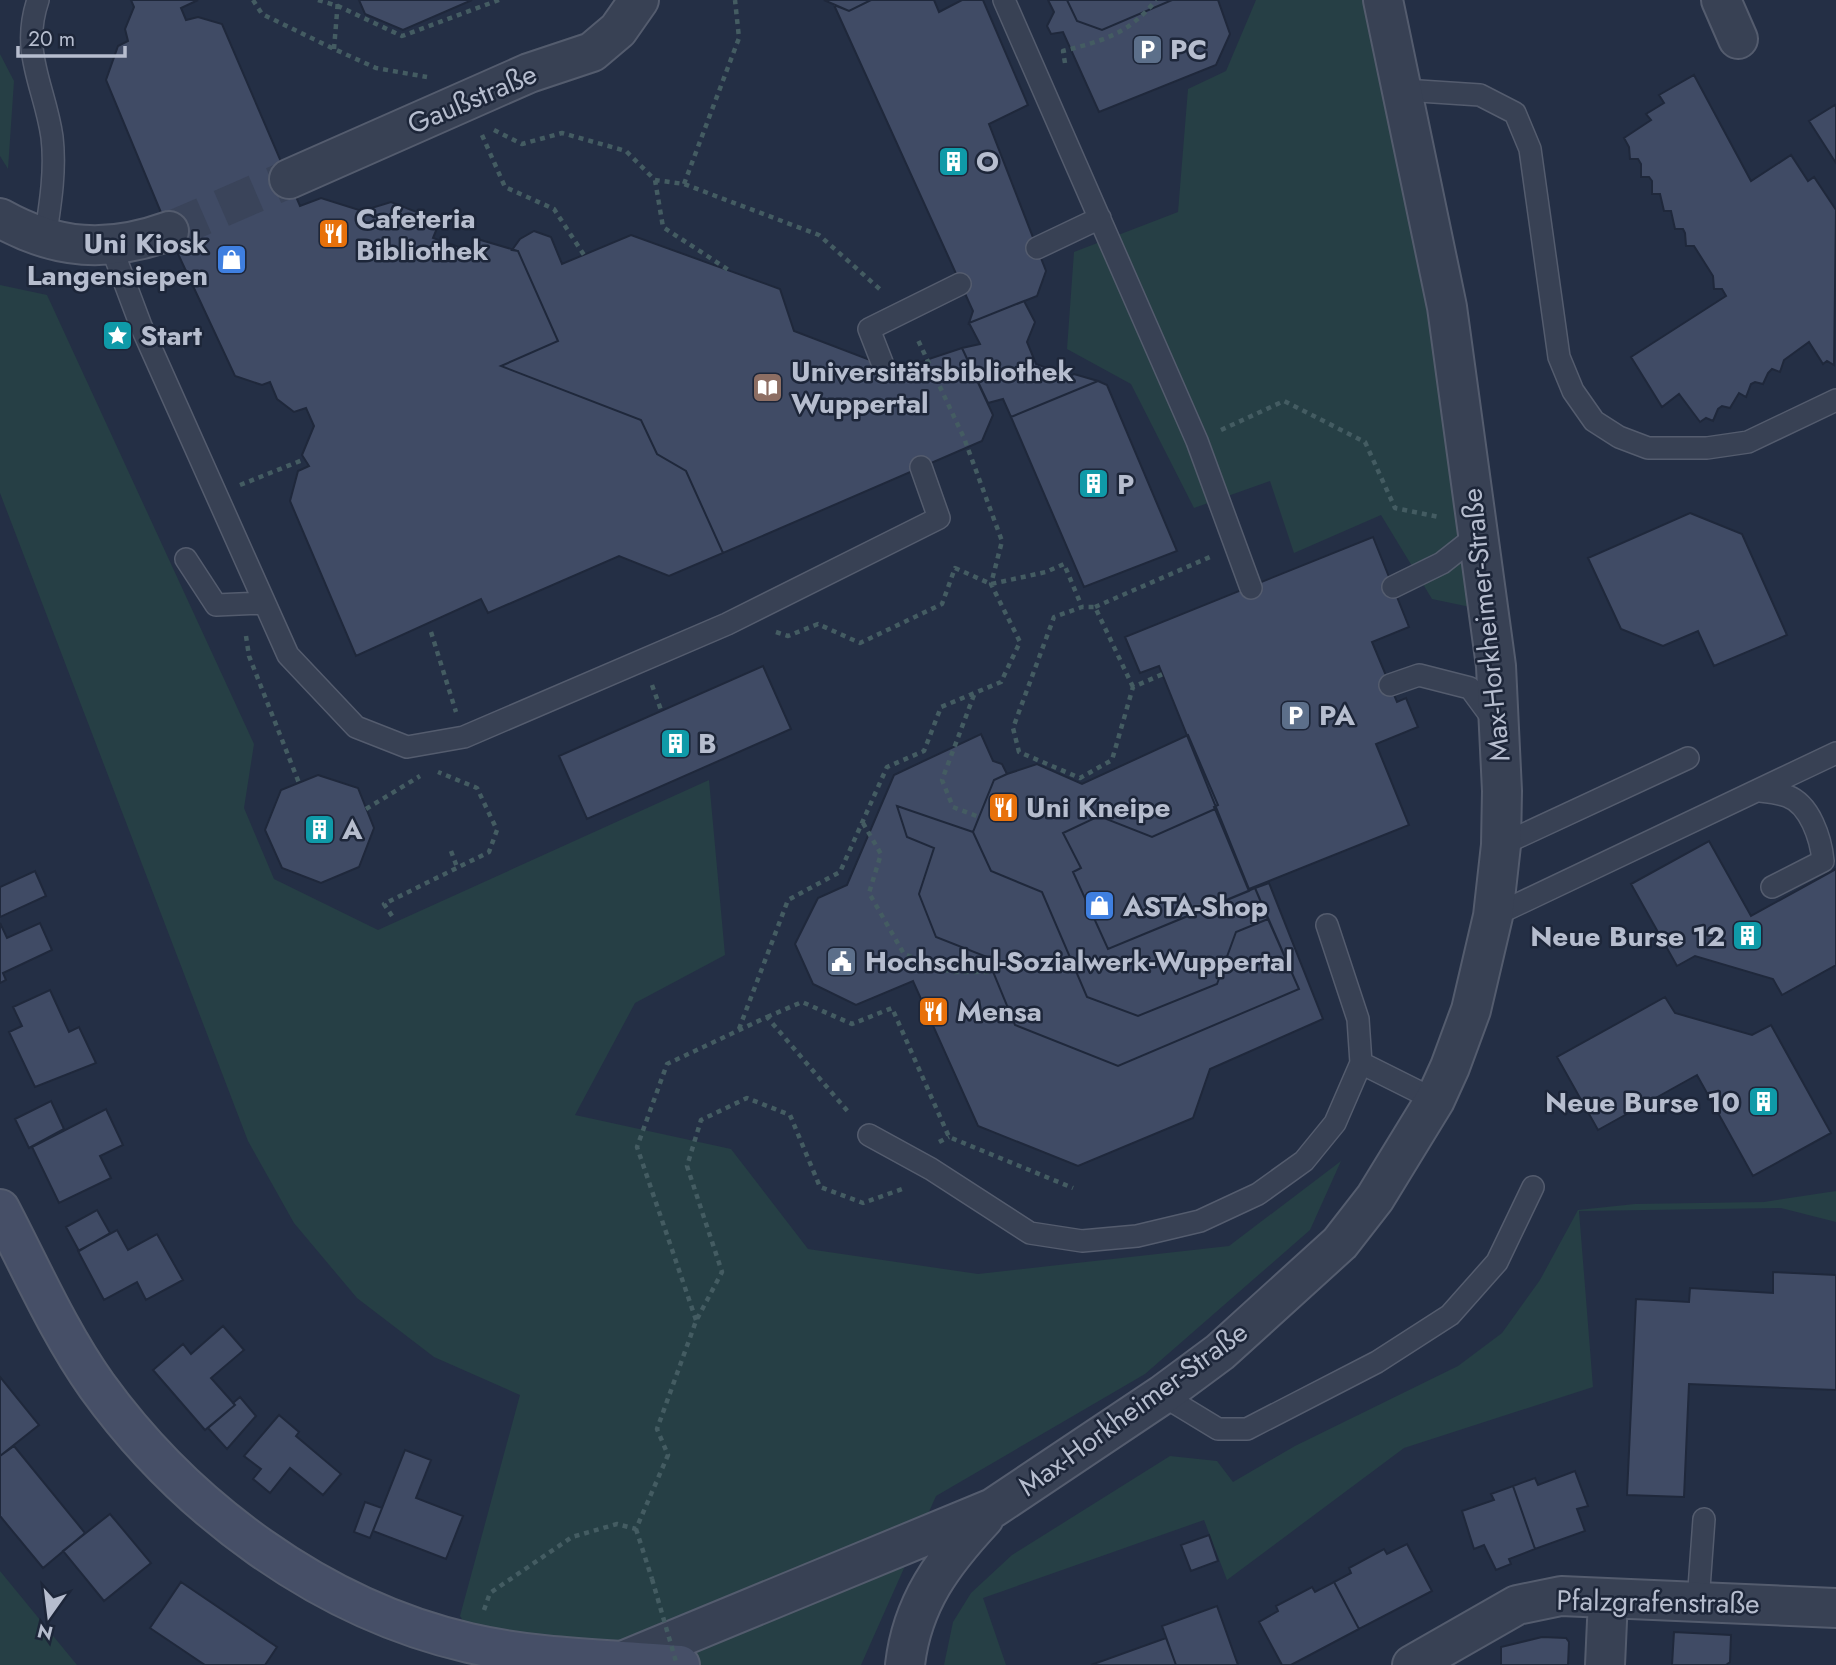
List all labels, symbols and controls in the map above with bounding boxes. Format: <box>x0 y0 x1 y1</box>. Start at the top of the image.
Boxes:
scale bar <box>18 14 124 58</box>
text: 20 m <box>28 24 75 54</box>
place label: PC <box>1170 29 1207 70</box>
parking icon: PC <box>1130 32 1164 66</box>
street label: Gaußstraße <box>401 53 543 145</box>
place label: O <box>976 141 999 182</box>
building icon: O <box>936 144 970 178</box>
place label: Cafeteria Bibliothek <box>356 198 488 271</box>
restaurant icon: Cafeteria Bibliothek <box>316 217 350 251</box>
place label: Uni Kiosk Langensiepen <box>27 223 208 296</box>
shop icon: Uni Kiosk Langensiepen <box>214 242 248 276</box>
place label: Start <box>140 315 202 356</box>
place icon: Start <box>100 318 134 352</box>
place label: Universitätsbibliothek Wuppertal <box>791 351 1074 424</box>
library icon: Universitätsbibliothek Wuppertal <box>751 370 785 404</box>
place label: P <box>1117 464 1134 505</box>
building icon: P <box>1077 467 1111 501</box>
street label: Max-Horkheimer-Straße <box>1451 486 1521 764</box>
place label: PA <box>1319 695 1355 736</box>
parking icon: PA <box>1279 698 1313 732</box>
place label: B <box>698 723 717 764</box>
building icon: B <box>658 726 692 760</box>
place label: Uni Kneipe <box>1026 787 1171 828</box>
restaurant icon: Uni Kneipe <box>986 790 1020 824</box>
place label: A <box>341 809 363 850</box>
building icon: A <box>302 812 336 846</box>
place label: ASTA-Shop <box>1122 886 1268 927</box>
shop icon: ASTA-Shop <box>1083 889 1117 923</box>
place label: Neue Burse 12 <box>1530 916 1725 957</box>
building icon: Neue Burse 12 <box>1731 919 1765 953</box>
place label: Hochschul-Sozialwerk-Wuppertal <box>865 941 1293 982</box>
public building icon: Hochschul-Sozialwerk-Wuppertal <box>825 944 859 978</box>
place label: Mensa <box>957 991 1042 1032</box>
restaurant icon: Mensa <box>917 994 951 1028</box>
place label: Neue Burse 10 <box>1545 1082 1740 1123</box>
building icon: Neue Burse 10 <box>1746 1085 1780 1119</box>
street label: Max-Horkheimer-Straße <box>1010 1312 1256 1506</box>
street label: Pfalzgrafenstraße <box>1556 1580 1760 1624</box>
north arrow <box>14 1581 84 1651</box>
text: N <box>34 1617 56 1647</box>

